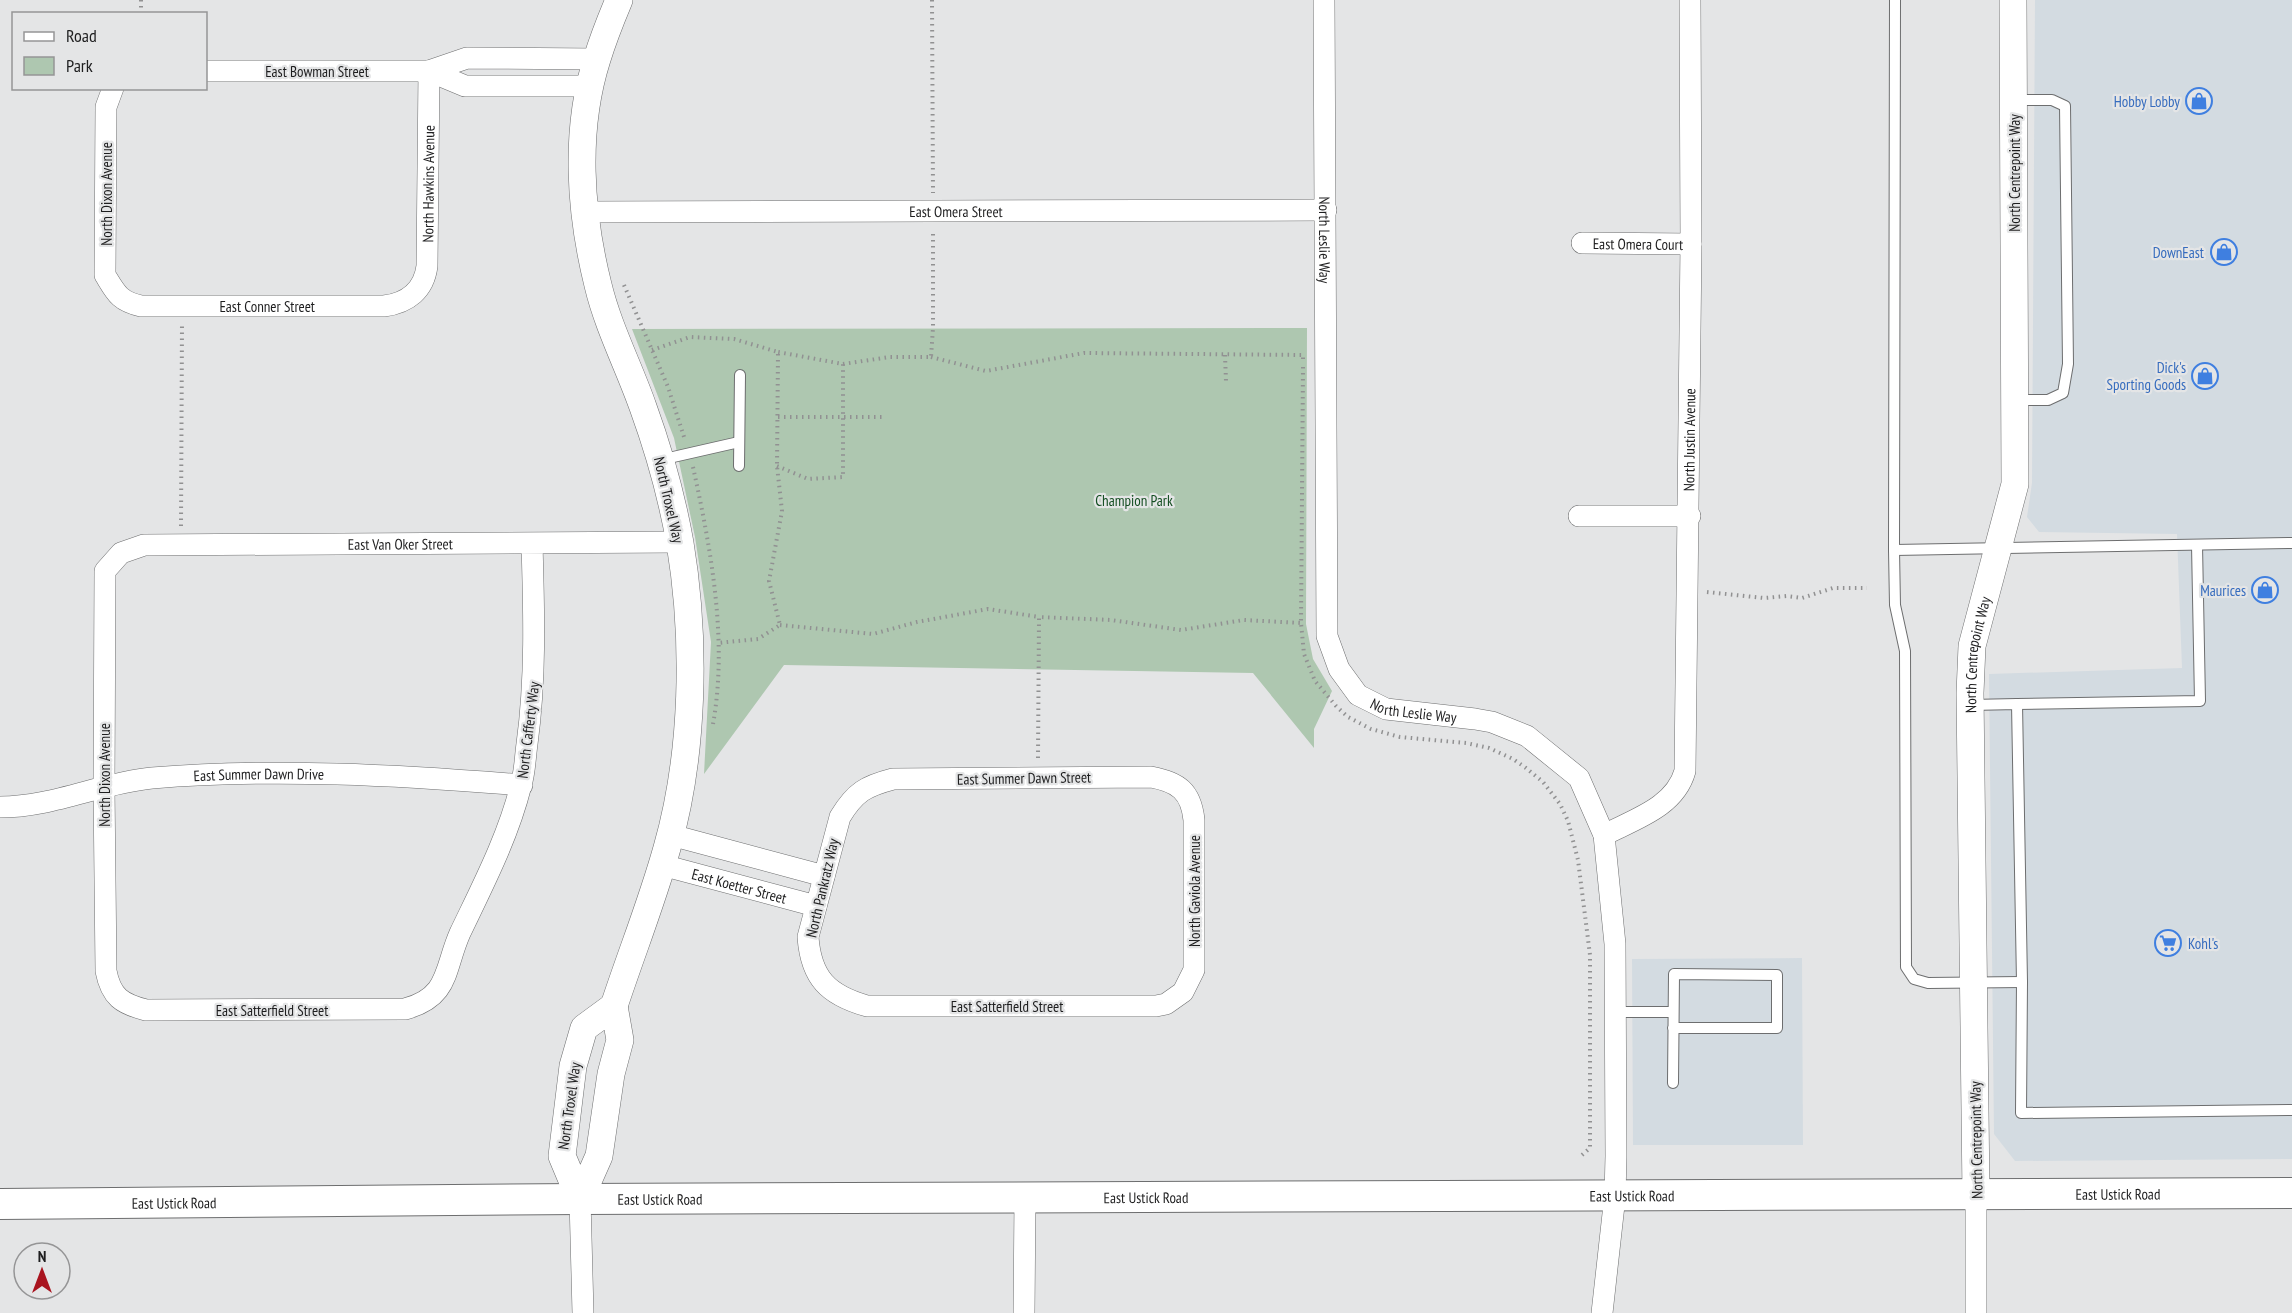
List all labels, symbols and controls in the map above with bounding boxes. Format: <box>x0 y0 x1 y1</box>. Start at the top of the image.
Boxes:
legend <box>12 12 207 90</box>
text: Road <box>66 24 97 47</box>
text: Park <box>66 54 93 77</box>
street label: East Bowman Street <box>265 62 369 81</box>
shop icon: Hobby Lobby <box>2184 86 2214 116</box>
place label: Hobby Lobby <box>2114 92 2180 111</box>
street label: North Centrepoint Way <box>2005 114 2024 232</box>
street label: North Hawkins Avenue <box>418 125 438 243</box>
street label: North Dixon Avenue <box>97 142 116 246</box>
street label: North Leslie Way <box>1315 196 1335 284</box>
street label: East Omera Street <box>909 201 1003 221</box>
street label: East Omera Court <box>1593 234 1683 253</box>
shop icon: DownEast <box>2209 237 2239 267</box>
place label: DownEast <box>2153 243 2204 262</box>
street label: East Conner Street <box>219 297 315 316</box>
place label: Dick's Sporting Goods <box>2107 358 2186 394</box>
shop icon: Dick's Sporting Goods <box>2190 361 2220 391</box>
street label: North Justin Avenue <box>1679 388 1699 491</box>
street label: North Troxel Way <box>650 455 688 545</box>
park label: Champion Park <box>1095 491 1173 510</box>
street label: East Van Oker Street <box>348 534 453 553</box>
shop icon: Maurices <box>2250 575 2280 605</box>
place label: Maurices <box>2200 581 2246 600</box>
street label: North Centrepoint Way <box>1960 594 1994 713</box>
street label: North Cafferty Way <box>513 680 543 779</box>
street label: North Leslie Way <box>1367 693 1458 726</box>
street label: North Dixon Avenue <box>95 723 114 827</box>
street label: East Summer Dawn Drive <box>193 764 324 785</box>
street label: East Summer Dawn Street <box>957 767 1091 789</box>
street label: North Gaviola Avenue <box>1185 835 1204 947</box>
street label: North Pankratz Way <box>801 836 843 939</box>
street label: East Koetter Street <box>690 864 789 907</box>
supermarket icon: Kohl's <box>2153 928 2183 958</box>
place label: Kohl's <box>2188 934 2218 953</box>
street label: East Satterfield Street <box>951 997 1063 1016</box>
street label: East Satterfield Street <box>216 1001 328 1020</box>
street label: North Troxel Way <box>553 1061 585 1151</box>
street label: North Centrepoint Way <box>1965 1081 1987 1199</box>
street label: East Ustick Road <box>2076 1184 2160 1203</box>
street label: East Ustick Road <box>1590 1186 1674 1205</box>
street label: East Ustick Road <box>1104 1187 1188 1207</box>
street label: East Ustick Road <box>618 1189 702 1208</box>
street label: East Ustick Road <box>132 1193 216 1212</box>
north arrow <box>12 1241 72 1301</box>
text: N <box>38 1246 46 1266</box>

